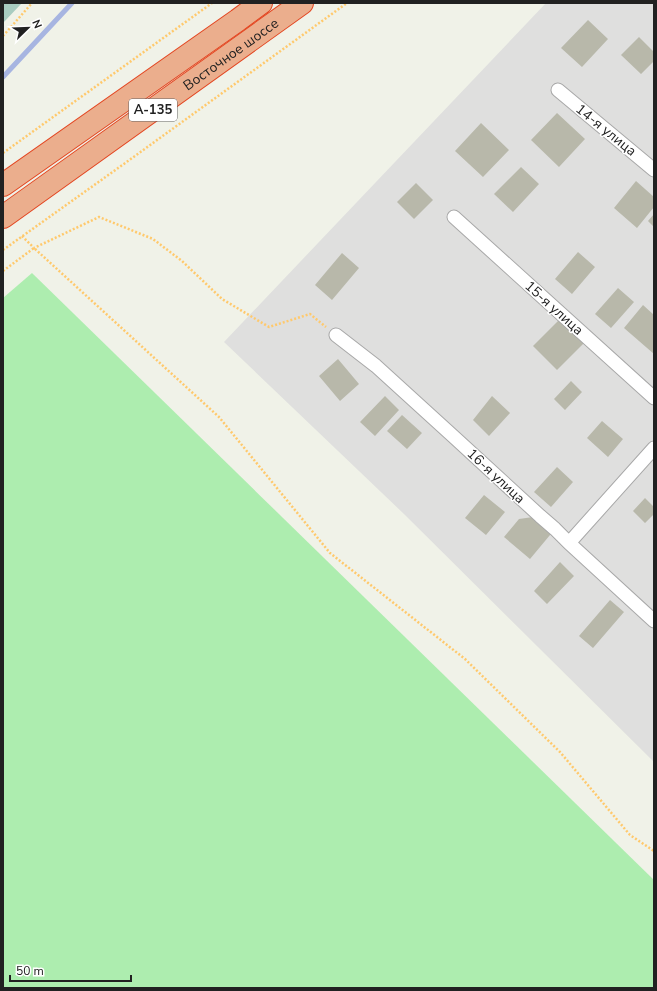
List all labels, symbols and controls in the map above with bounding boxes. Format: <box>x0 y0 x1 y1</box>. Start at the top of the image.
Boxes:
north arrow <box>8 8 48 48</box>
street label: Восточное шоссе <box>179 13 282 95</box>
text: N <box>28 18 45 31</box>
road number: А-135 <box>129 99 177 121</box>
street label: 14-я улица <box>572 100 640 160</box>
street label: 15-я улица <box>521 277 587 339</box>
street label: 16-я улица <box>463 444 529 508</box>
scale bar <box>10 957 131 983</box>
text: 50 m <box>16 963 44 979</box>

